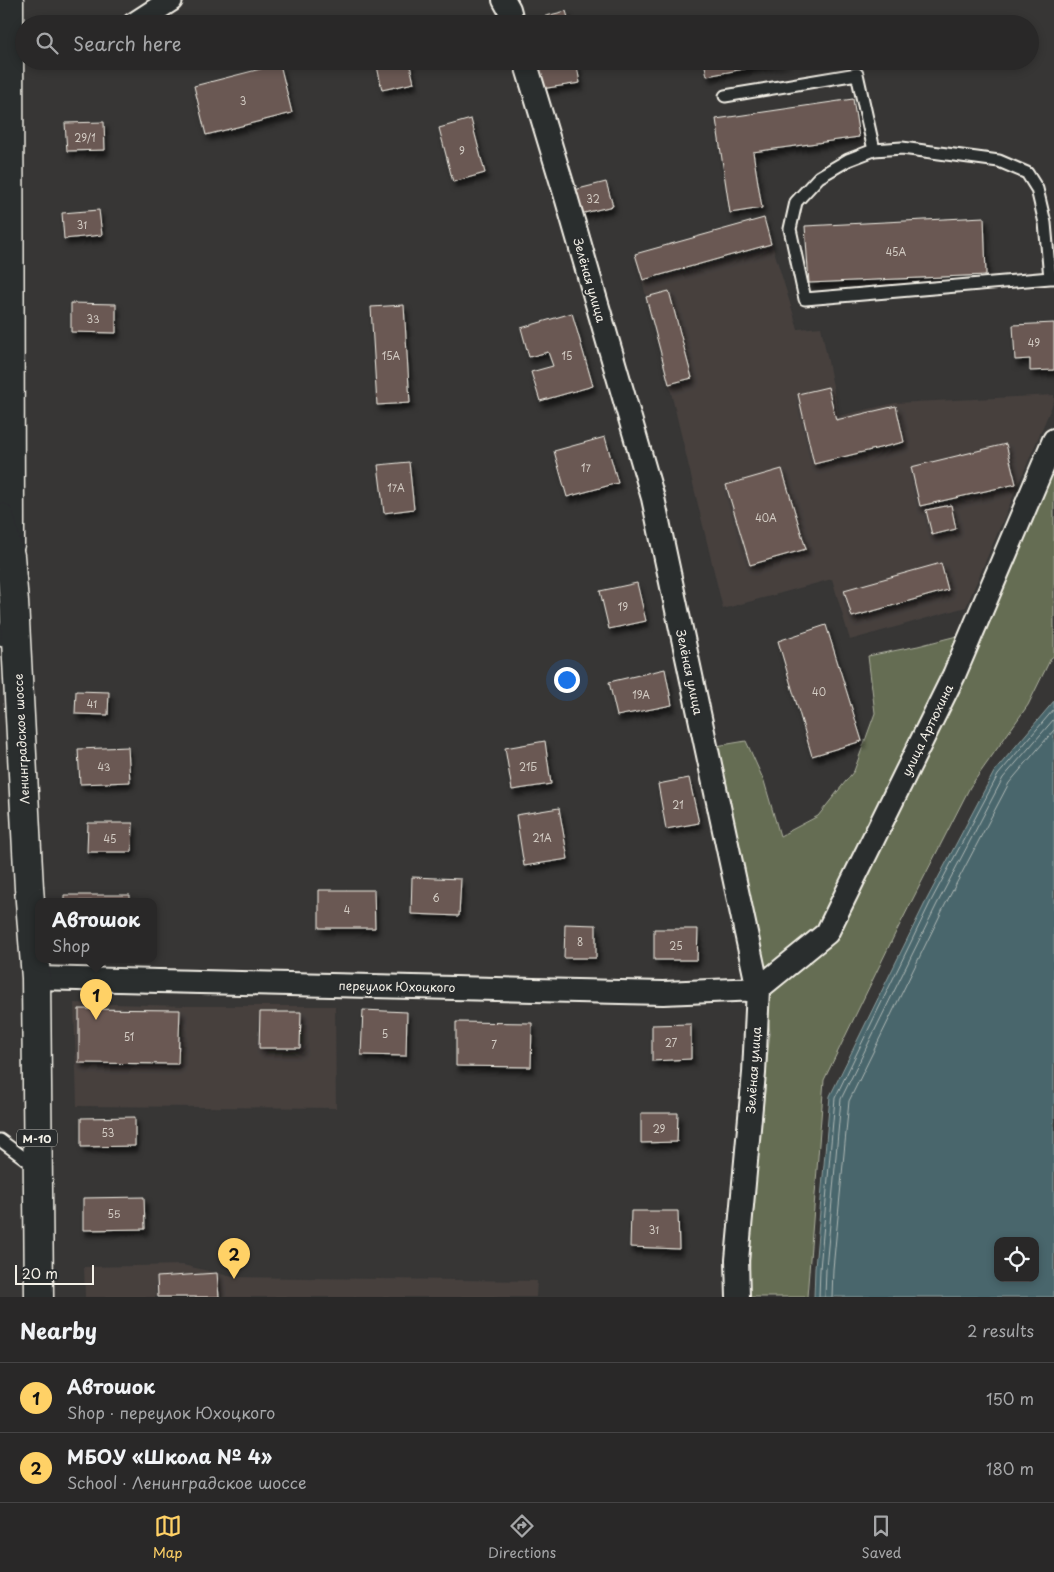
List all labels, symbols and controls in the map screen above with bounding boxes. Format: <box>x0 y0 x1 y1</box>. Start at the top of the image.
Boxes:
search box <box>15 15 1039 70</box>
icon: search <box>33 29 61 57</box>
text: Search here <box>73 29 182 57</box>
house number: 3 <box>240 93 246 108</box>
house number: 29/1 <box>74 130 96 145</box>
house number: 9 <box>459 143 465 158</box>
house number: 32 <box>586 191 600 206</box>
house number: 31 <box>77 217 87 232</box>
street label: Зелёная улица <box>569 236 611 325</box>
house number: 45А <box>886 244 907 259</box>
house number: 33 <box>86 311 100 326</box>
house number: 49 <box>1028 335 1040 350</box>
house number: 15А <box>382 348 401 363</box>
house number: 15 <box>562 348 572 363</box>
house number: 17 <box>581 460 592 475</box>
house number: 17А <box>387 480 405 495</box>
house number: 40А <box>755 510 777 525</box>
house number: 19 <box>618 599 628 614</box>
street label: Зелёная улица <box>672 628 708 717</box>
your location <box>554 667 580 693</box>
street label: Ленинградское шоссе <box>9 673 33 805</box>
street label: улица Артюхина <box>897 681 957 779</box>
house number: 40 <box>812 684 826 699</box>
house number: 19А <box>632 687 650 702</box>
house number: 41 <box>87 696 97 711</box>
house number: 43 <box>98 759 111 774</box>
house number: 21Б <box>519 759 538 774</box>
house number: 21 <box>672 797 684 812</box>
house number: 21А <box>532 830 552 845</box>
house number: 45 <box>104 831 116 846</box>
house number: 6 <box>432 890 440 905</box>
popup <box>35 898 157 963</box>
house number: 4 <box>344 902 351 917</box>
text: Автошок <box>52 905 140 933</box>
text: Shop <box>52 933 90 957</box>
house number: 8 <box>577 934 583 949</box>
house number: 25 <box>669 938 683 953</box>
street label: переулок Юхоцкого <box>338 976 456 996</box>
pin: 1 <box>80 979 112 1020</box>
street label: Зелёная улица <box>741 1025 765 1114</box>
house number: 5 <box>382 1026 388 1041</box>
house number: 51 <box>124 1029 134 1044</box>
house number: 27 <box>665 1035 678 1050</box>
house number: 7 <box>491 1037 497 1052</box>
house number: 29 <box>653 1121 666 1136</box>
house number: 53 <box>102 1125 114 1140</box>
road number: М-10 <box>17 1130 57 1146</box>
house number: 55 <box>108 1206 121 1221</box>
house number: 31 <box>649 1222 659 1237</box>
map controls <box>994 1237 1039 1282</box>
button: locate <box>994 1237 1039 1282</box>
pin: 2 <box>218 1238 250 1279</box>
scale bar <box>15 1262 94 1285</box>
text: 20 m <box>22 1263 58 1284</box>
text: Nearby <box>20 1314 97 1346</box>
text: 2 results <box>967 1318 1034 1342</box>
text: Автошок <box>67 1372 155 1400</box>
text: 1 <box>32 1386 40 1410</box>
text: 150 m <box>986 1386 1034 1410</box>
text: Shop · переулок Юхоцкого <box>67 1400 275 1424</box>
text: МБОУ «Школа № 4» <box>67 1442 272 1470</box>
text: 2 <box>30 1456 42 1480</box>
text: 180 m <box>986 1456 1034 1480</box>
text: School · Ленинградское шоссе <box>67 1470 306 1494</box>
tab: Map <box>153 1512 183 1563</box>
tab: Directions <box>488 1512 556 1563</box>
tab: Saved <box>862 1512 901 1563</box>

